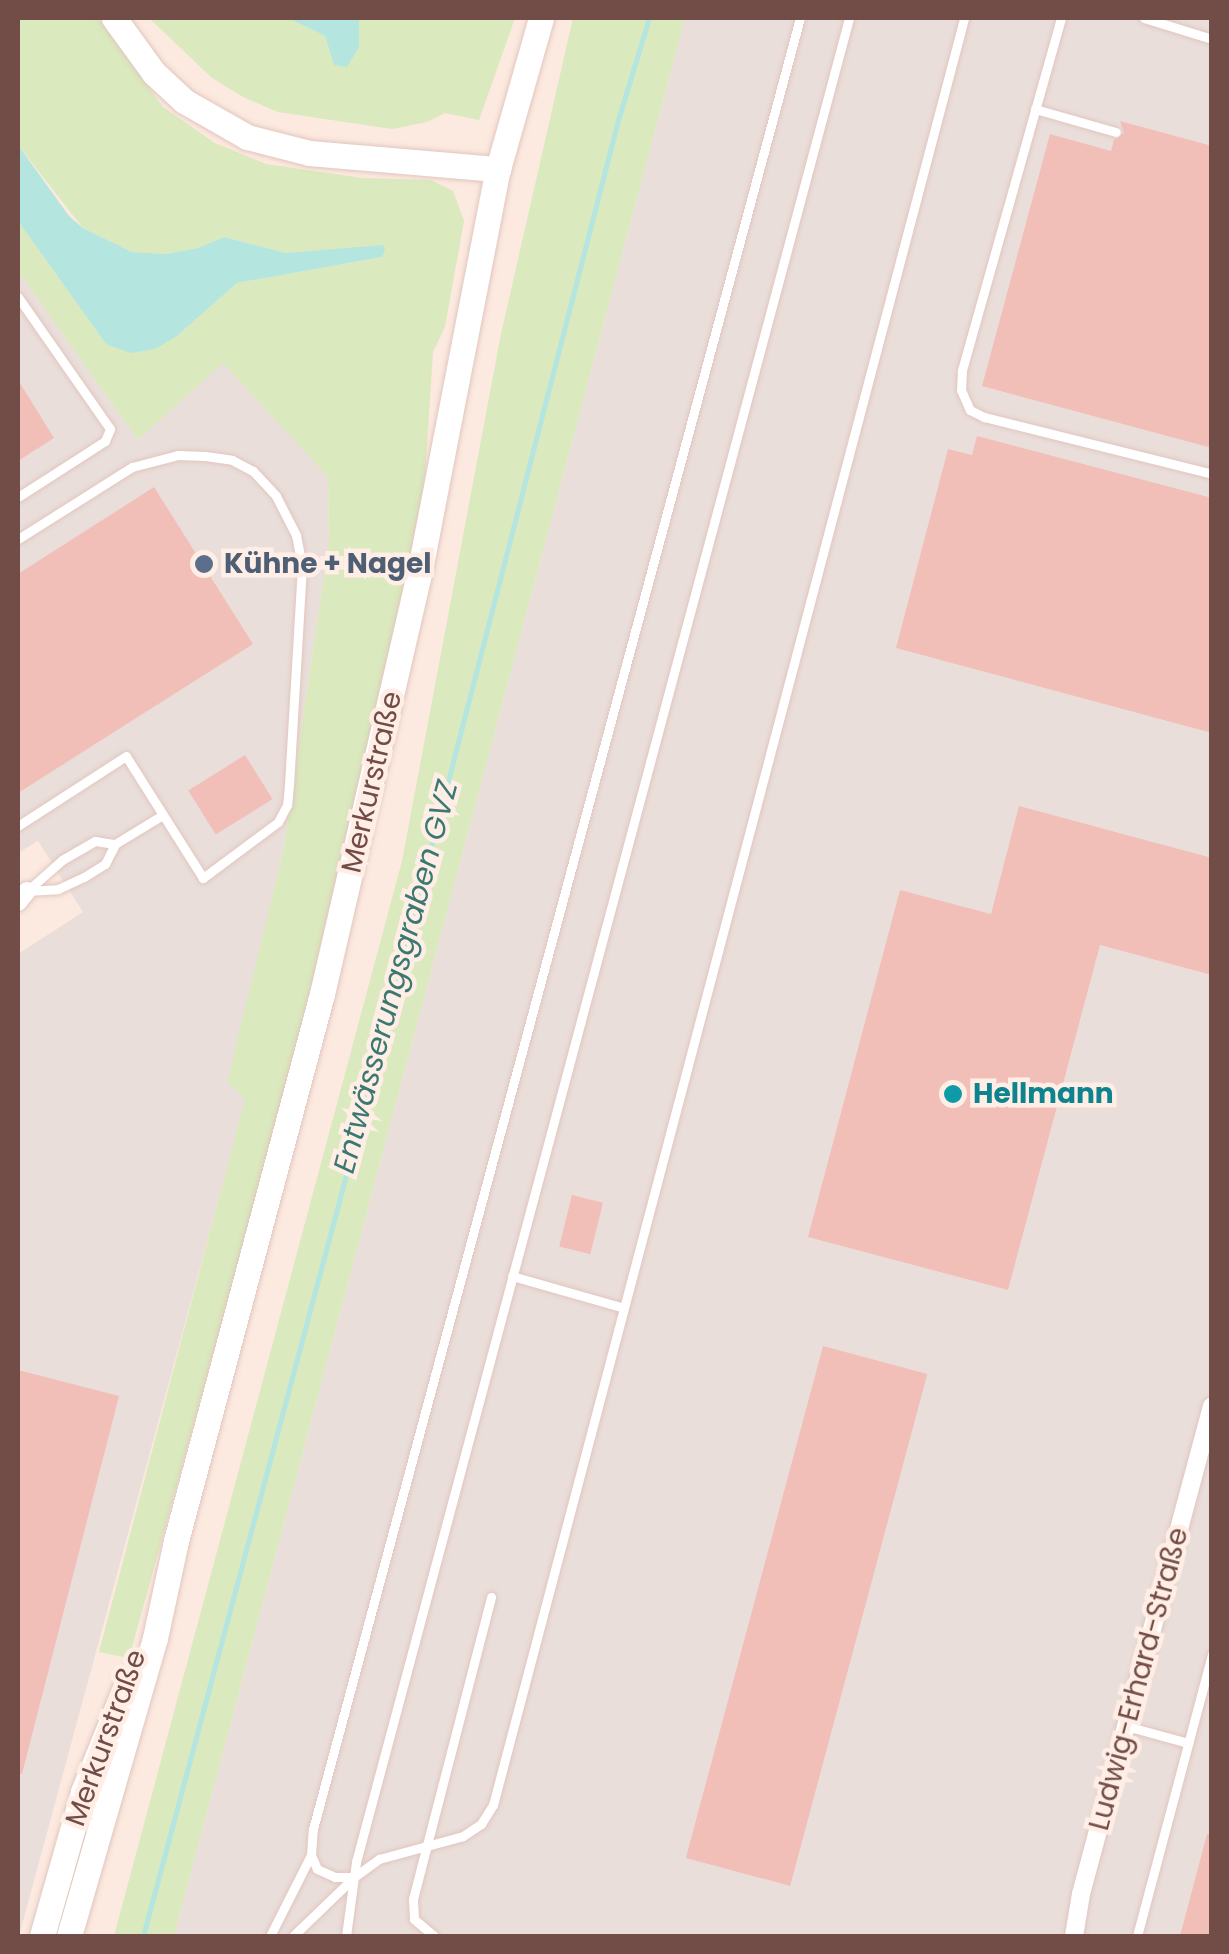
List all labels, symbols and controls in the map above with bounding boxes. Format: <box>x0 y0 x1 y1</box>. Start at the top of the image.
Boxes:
place label: Kühne + Nagel <box>224 547 431 581</box>
marker: Kühne + Nagel <box>193 553 215 575</box>
street label: Merkurstraße <box>335 688 409 876</box>
water label: Entwässerungsgraben GVZ <box>326 777 466 1177</box>
place label: Hellmann <box>973 1077 1114 1111</box>
marker: Hellmann <box>942 1083 964 1105</box>
street label: Ludwig-Erhard-Straße <box>1082 1524 1196 1834</box>
street label: Merkurstraße <box>59 1645 153 1831</box>

